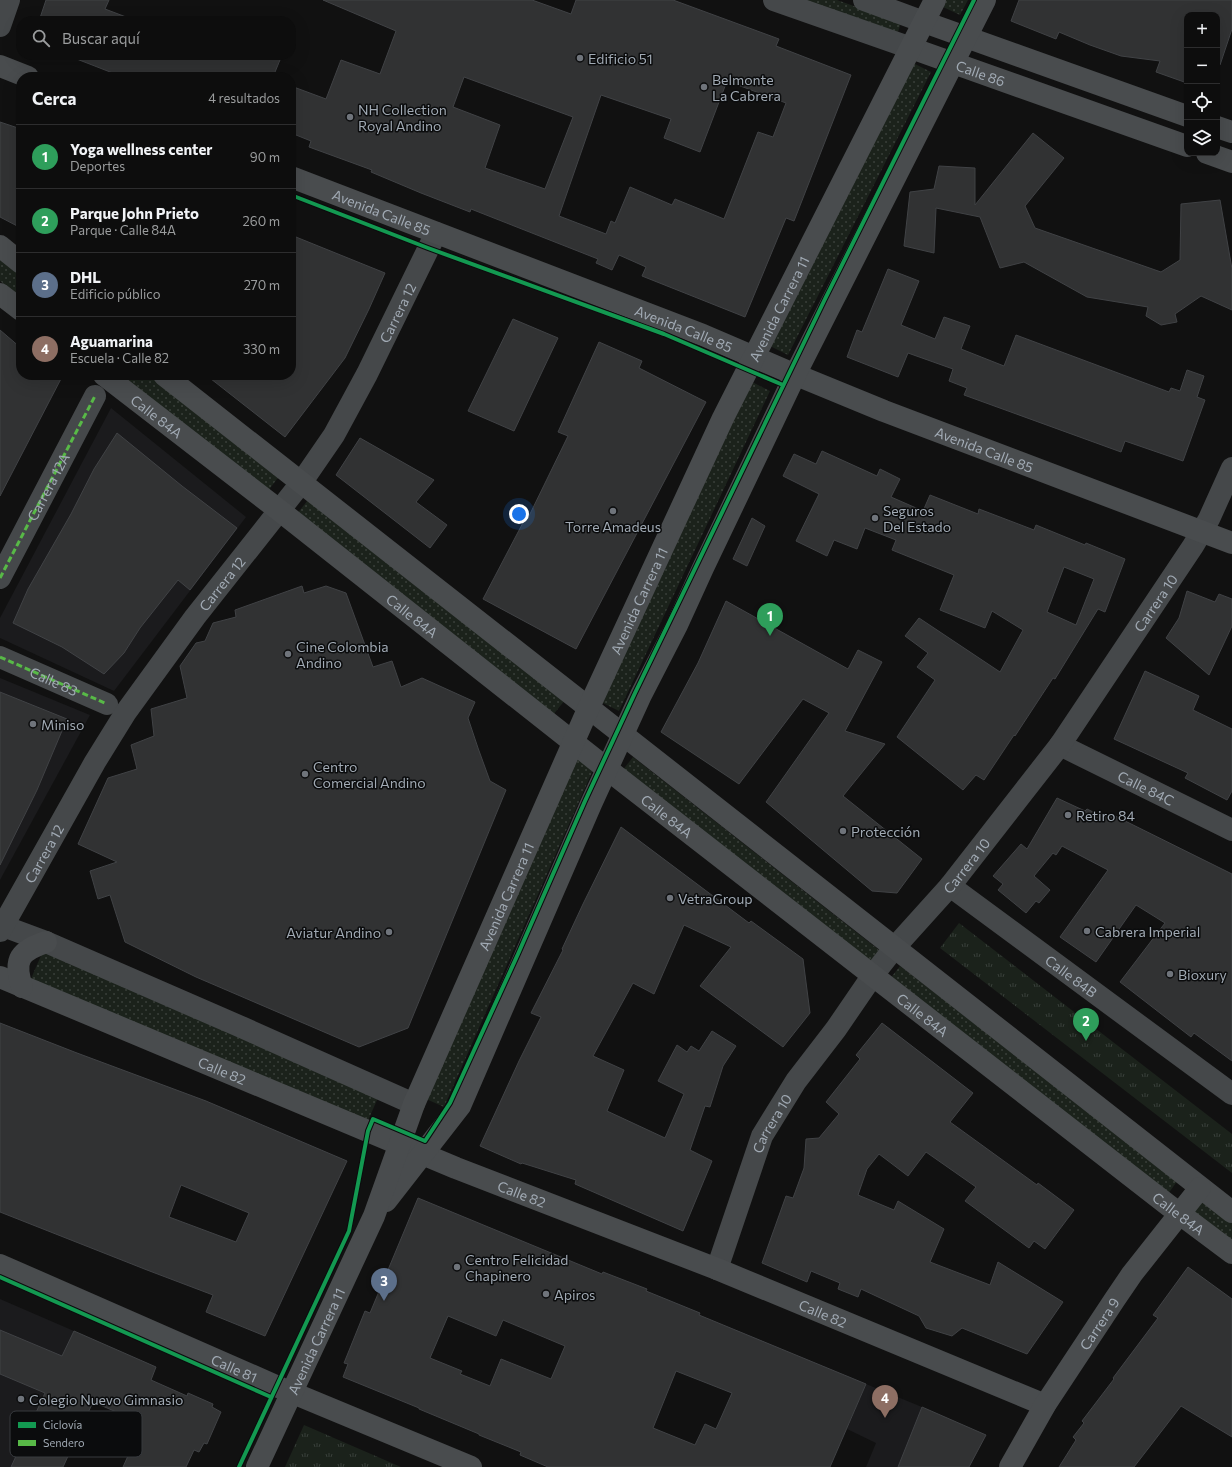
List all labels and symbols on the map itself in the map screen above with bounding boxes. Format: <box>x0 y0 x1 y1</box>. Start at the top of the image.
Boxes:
place label: Edificio 51 <box>588 50 653 67</box>
marker: Edificio 51 <box>575 53 585 63</box>
street label: Calle 86 <box>954 56 1008 89</box>
place label: Belmonte La Cabrera <box>712 71 781 104</box>
marker: Belmonte La Cabrera <box>699 82 709 92</box>
place label: NH Collection Royal Andino <box>358 101 447 134</box>
marker: NH Collection Royal Andino <box>345 112 355 122</box>
street label: Avenida Calle 85 <box>330 185 433 238</box>
street label: Avenida Carrera 11 <box>745 253 812 364</box>
street label: Carrera 12 <box>375 280 419 345</box>
street label: Avenida Calle 85 <box>633 301 735 355</box>
street label: Calle 84A <box>128 391 187 441</box>
street label: Avenida Calle 85 <box>933 423 1036 475</box>
street label: Carrera 12A <box>23 450 73 524</box>
place label: Seguros Del Estado <box>883 502 951 535</box>
your location <box>509 504 529 524</box>
marker: Torre Amadeus <box>608 506 618 516</box>
marker: Seguros Del Estado <box>870 513 880 523</box>
place label: Torre Amadeus <box>565 518 661 535</box>
street label: Avenida Carrera 11 <box>606 544 670 657</box>
street label: Carrera 12 <box>195 553 248 614</box>
street label: Carrera 10 <box>1130 570 1181 635</box>
street label: Calle 84A <box>383 590 442 641</box>
pin: 1 <box>757 603 783 636</box>
place label: Cine Colombia Andino <box>296 638 389 671</box>
marker: Cine Colombia Andino <box>283 649 293 659</box>
street label: Calle 83 <box>27 663 81 699</box>
place label: Miniso <box>41 716 84 733</box>
marker: Miniso <box>28 719 38 729</box>
place label: Centro Comercial Andino <box>313 758 426 791</box>
street label: Calle 84C <box>1115 766 1177 809</box>
marker: Centro Comercial Andino <box>300 769 310 779</box>
street label: Calle 84A <box>638 790 697 841</box>
place label: Retiro 84 <box>1076 807 1135 824</box>
marker: Retiro 84 <box>1063 810 1073 820</box>
street label: Carrera 12 <box>20 821 67 886</box>
place label: Protección <box>851 823 920 840</box>
marker: Protección <box>838 826 848 836</box>
street label: Carrera 10 <box>939 834 993 897</box>
street label: Avenida Carrera 11 <box>474 840 537 953</box>
place label: VetraGroup <box>678 890 753 907</box>
marker: VetraGroup <box>665 893 675 903</box>
place label: Cabrera Imperial <box>1095 923 1200 940</box>
place label: Aviatur Andino <box>286 924 381 941</box>
marker: Cabrera Imperial <box>1082 926 1092 936</box>
marker: Aviatur Andino <box>384 927 394 937</box>
street label: Calle 84B <box>1042 951 1101 1000</box>
place label: Bioxury <box>1178 966 1227 983</box>
marker: Bioxury <box>1165 969 1175 979</box>
street label: Calle 84A <box>894 989 952 1040</box>
pin: 2 <box>1073 1008 1099 1041</box>
street label: Calle 82 <box>196 1053 249 1088</box>
street label: Carrera 10 <box>748 1090 795 1155</box>
street label: Calle 82 <box>495 1176 549 1211</box>
street label: Calle 84A <box>1150 1188 1208 1238</box>
place label: Centro Felicidad Chapinero <box>465 1251 568 1284</box>
marker: Centro Felicidad Chapinero <box>452 1262 462 1272</box>
pin: 3 <box>371 1268 397 1301</box>
street label: Avenida Carrera 11 <box>284 1285 348 1397</box>
place label: Apiros <box>554 1286 596 1303</box>
marker: Apiros <box>541 1289 551 1299</box>
street label: Carrera 9 <box>1075 1294 1122 1353</box>
street label: Calle 82 <box>796 1295 850 1331</box>
street label: Calle 81 <box>209 1350 260 1385</box>
pin: 4 <box>872 1385 898 1418</box>
place label: Colegio Nuevo Gimnasio <box>29 1391 183 1408</box>
marker: Colegio Nuevo Gimnasio <box>16 1394 26 1404</box>
legend <box>10 1411 142 1457</box>
text: Ciclovía <box>43 1418 82 1431</box>
text: Sendero <box>43 1436 85 1449</box>

